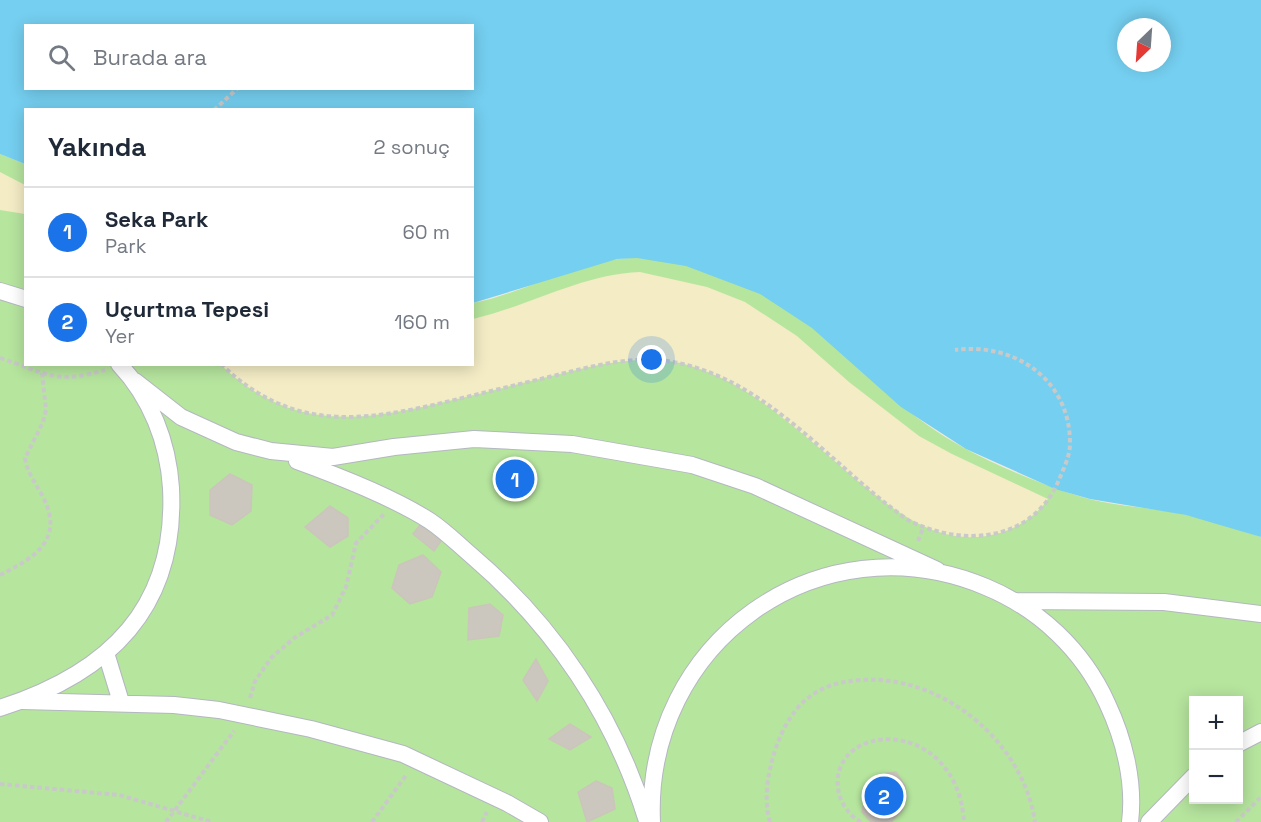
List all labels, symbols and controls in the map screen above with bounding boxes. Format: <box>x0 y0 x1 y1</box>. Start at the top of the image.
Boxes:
north arrow <box>1117 18 1171 72</box>
search box <box>24 24 474 90</box>
icon: search <box>45 41 78 74</box>
text: Burada ara <box>93 43 207 71</box>
text: Yakında <box>48 130 146 164</box>
text: 2 sonuç <box>374 134 450 160</box>
text: Seka Park <box>105 205 208 233</box>
text: 1 <box>63 219 72 245</box>
text: 60 m <box>403 219 450 245</box>
text: Park <box>105 233 147 259</box>
text: Uçurtma Tepesi <box>105 295 269 323</box>
text: 2 <box>62 309 73 335</box>
text: 160 m <box>394 309 450 335</box>
text: Yer <box>105 323 135 349</box>
your location <box>637 345 666 374</box>
pin: 1 <box>496 456 534 502</box>
map controls <box>1189 696 1243 804</box>
button: + <box>1189 696 1243 750</box>
button: − <box>1189 750 1243 804</box>
pin: 2 <box>864 774 904 818</box>

